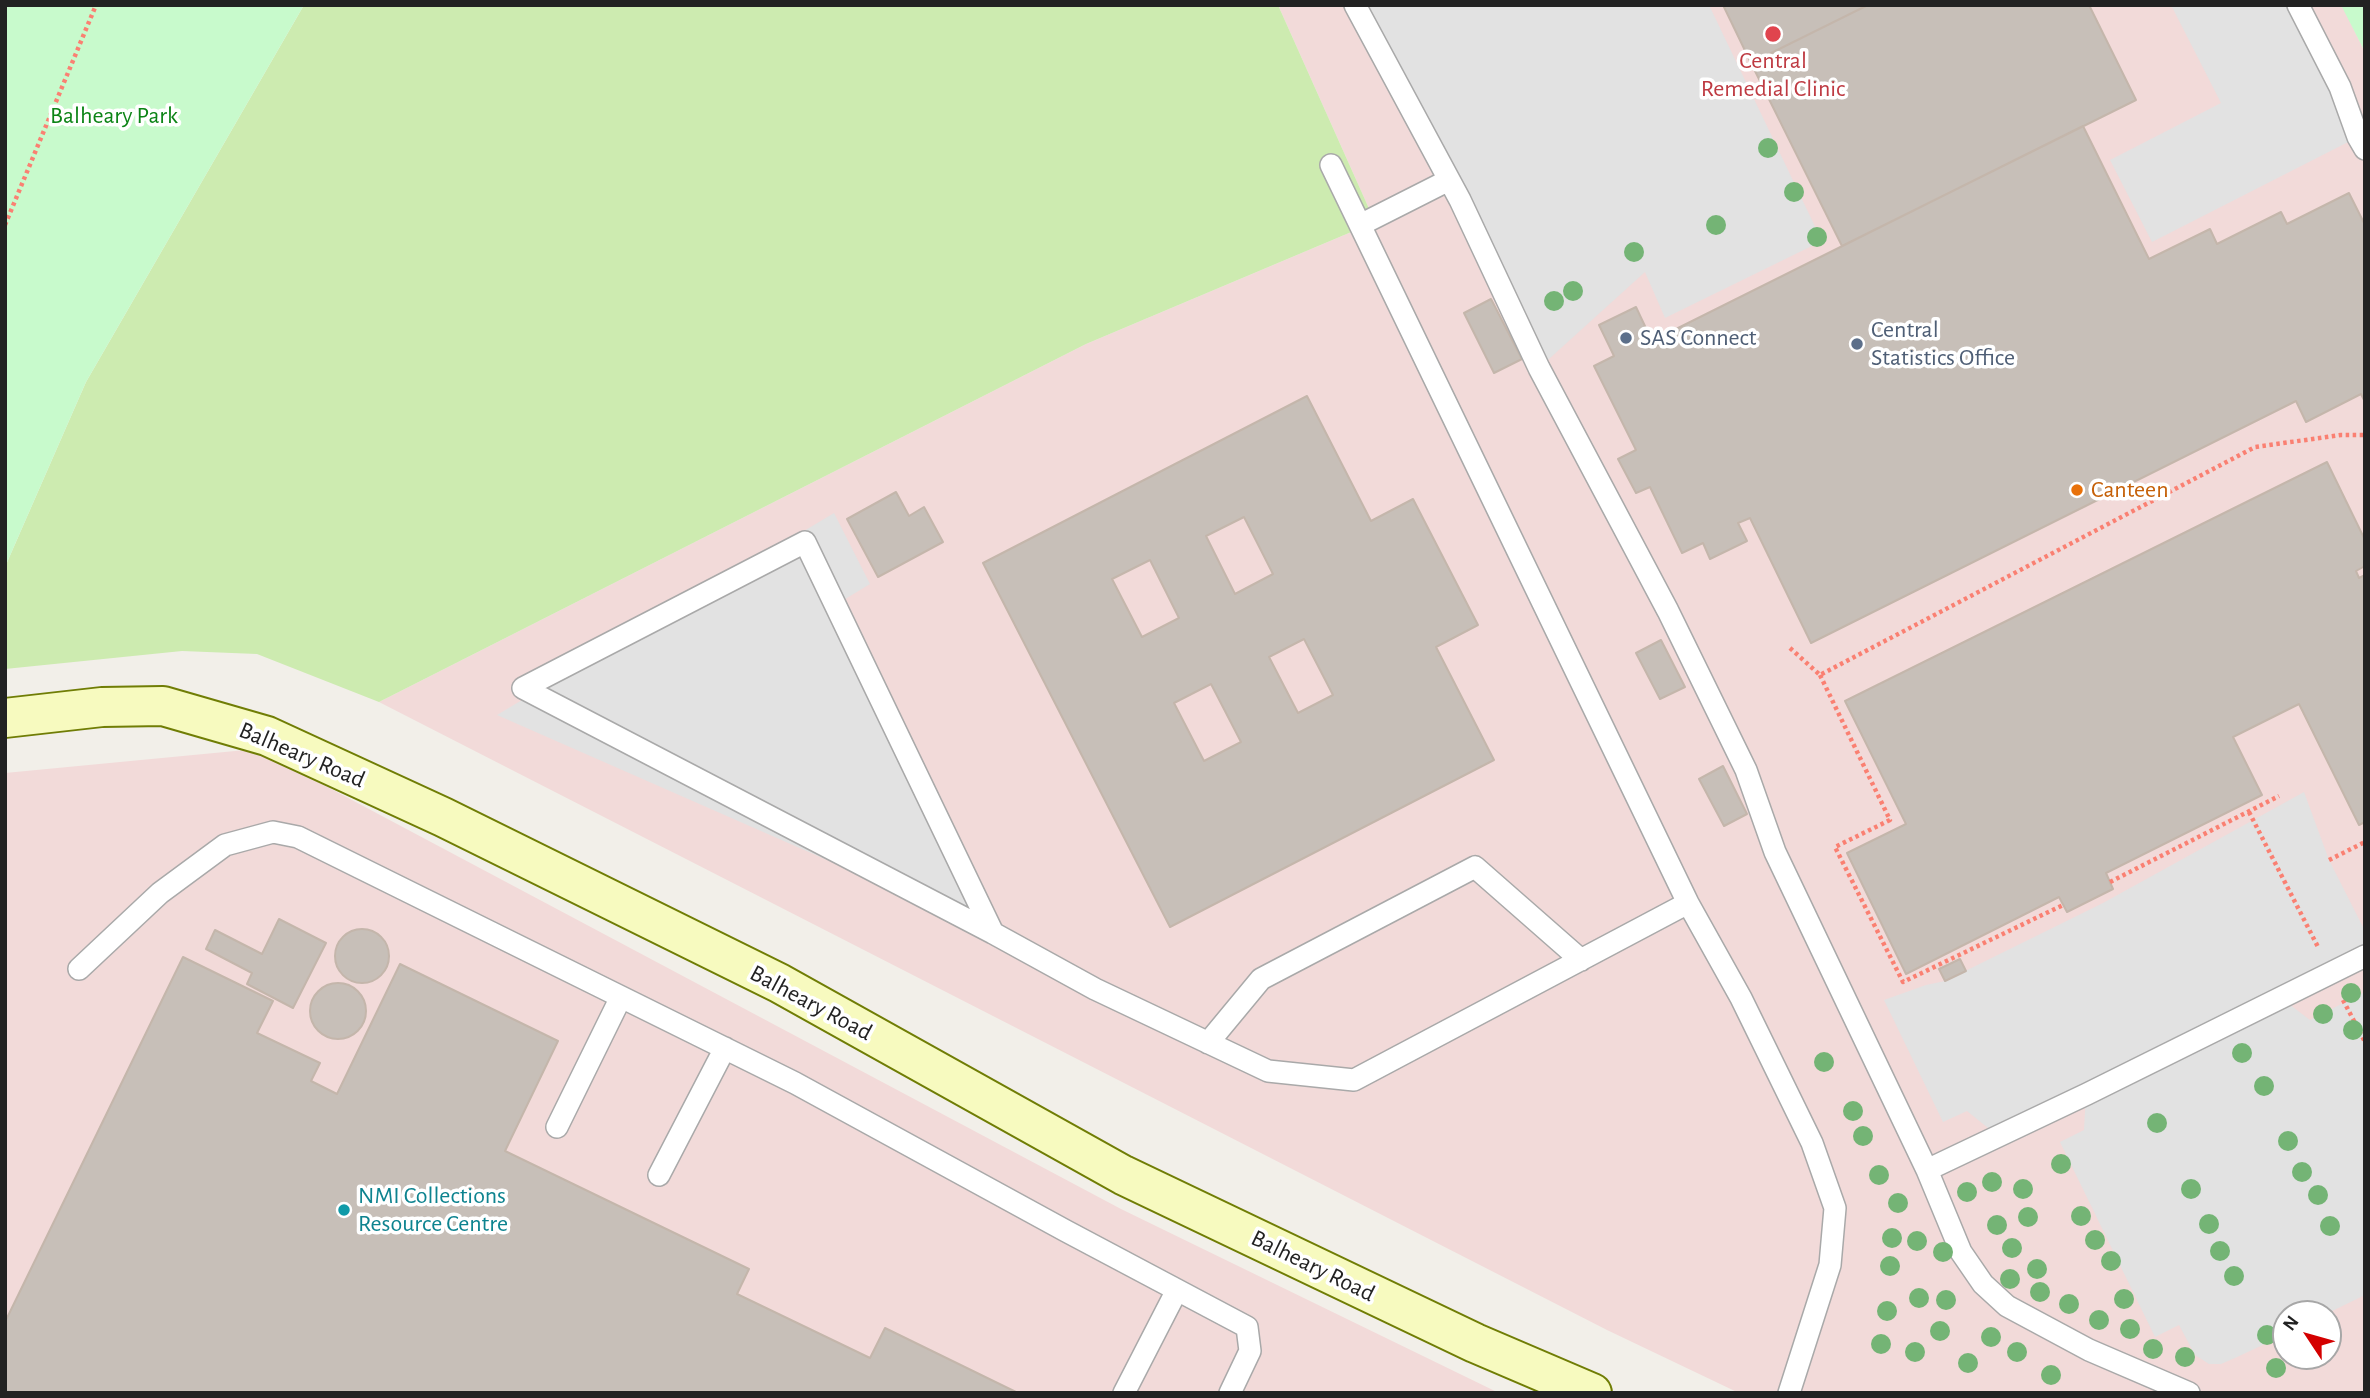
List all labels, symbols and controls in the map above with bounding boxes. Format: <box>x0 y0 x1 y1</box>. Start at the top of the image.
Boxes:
marker: Central Remedial Clinic <box>1763 24 1783 44</box>
place label: Central Remedial Clinic <box>1701 47 1845 103</box>
park label: Balheary Park <box>50 102 178 130</box>
place label: Central Statistics Office <box>1871 316 2015 372</box>
place label: SAS Connect <box>1640 324 1757 352</box>
marker: SAS Connect <box>1618 330 1634 346</box>
marker: Central Statistics Office <box>1849 336 1865 352</box>
place label: Canteen <box>2091 476 2169 504</box>
marker: Canteen <box>2069 482 2085 498</box>
street label: Balheary Road <box>235 716 369 794</box>
street label: Balheary Road <box>745 959 877 1047</box>
place label: NMI Collections Resource Centre <box>358 1182 508 1238</box>
marker: NMI Collections Resource Centre <box>336 1202 352 1218</box>
street label: Balheary Road <box>1246 1224 1380 1308</box>
north arrow <box>2272 1300 2342 1370</box>
text: N <box>2280 1313 2303 1334</box>

